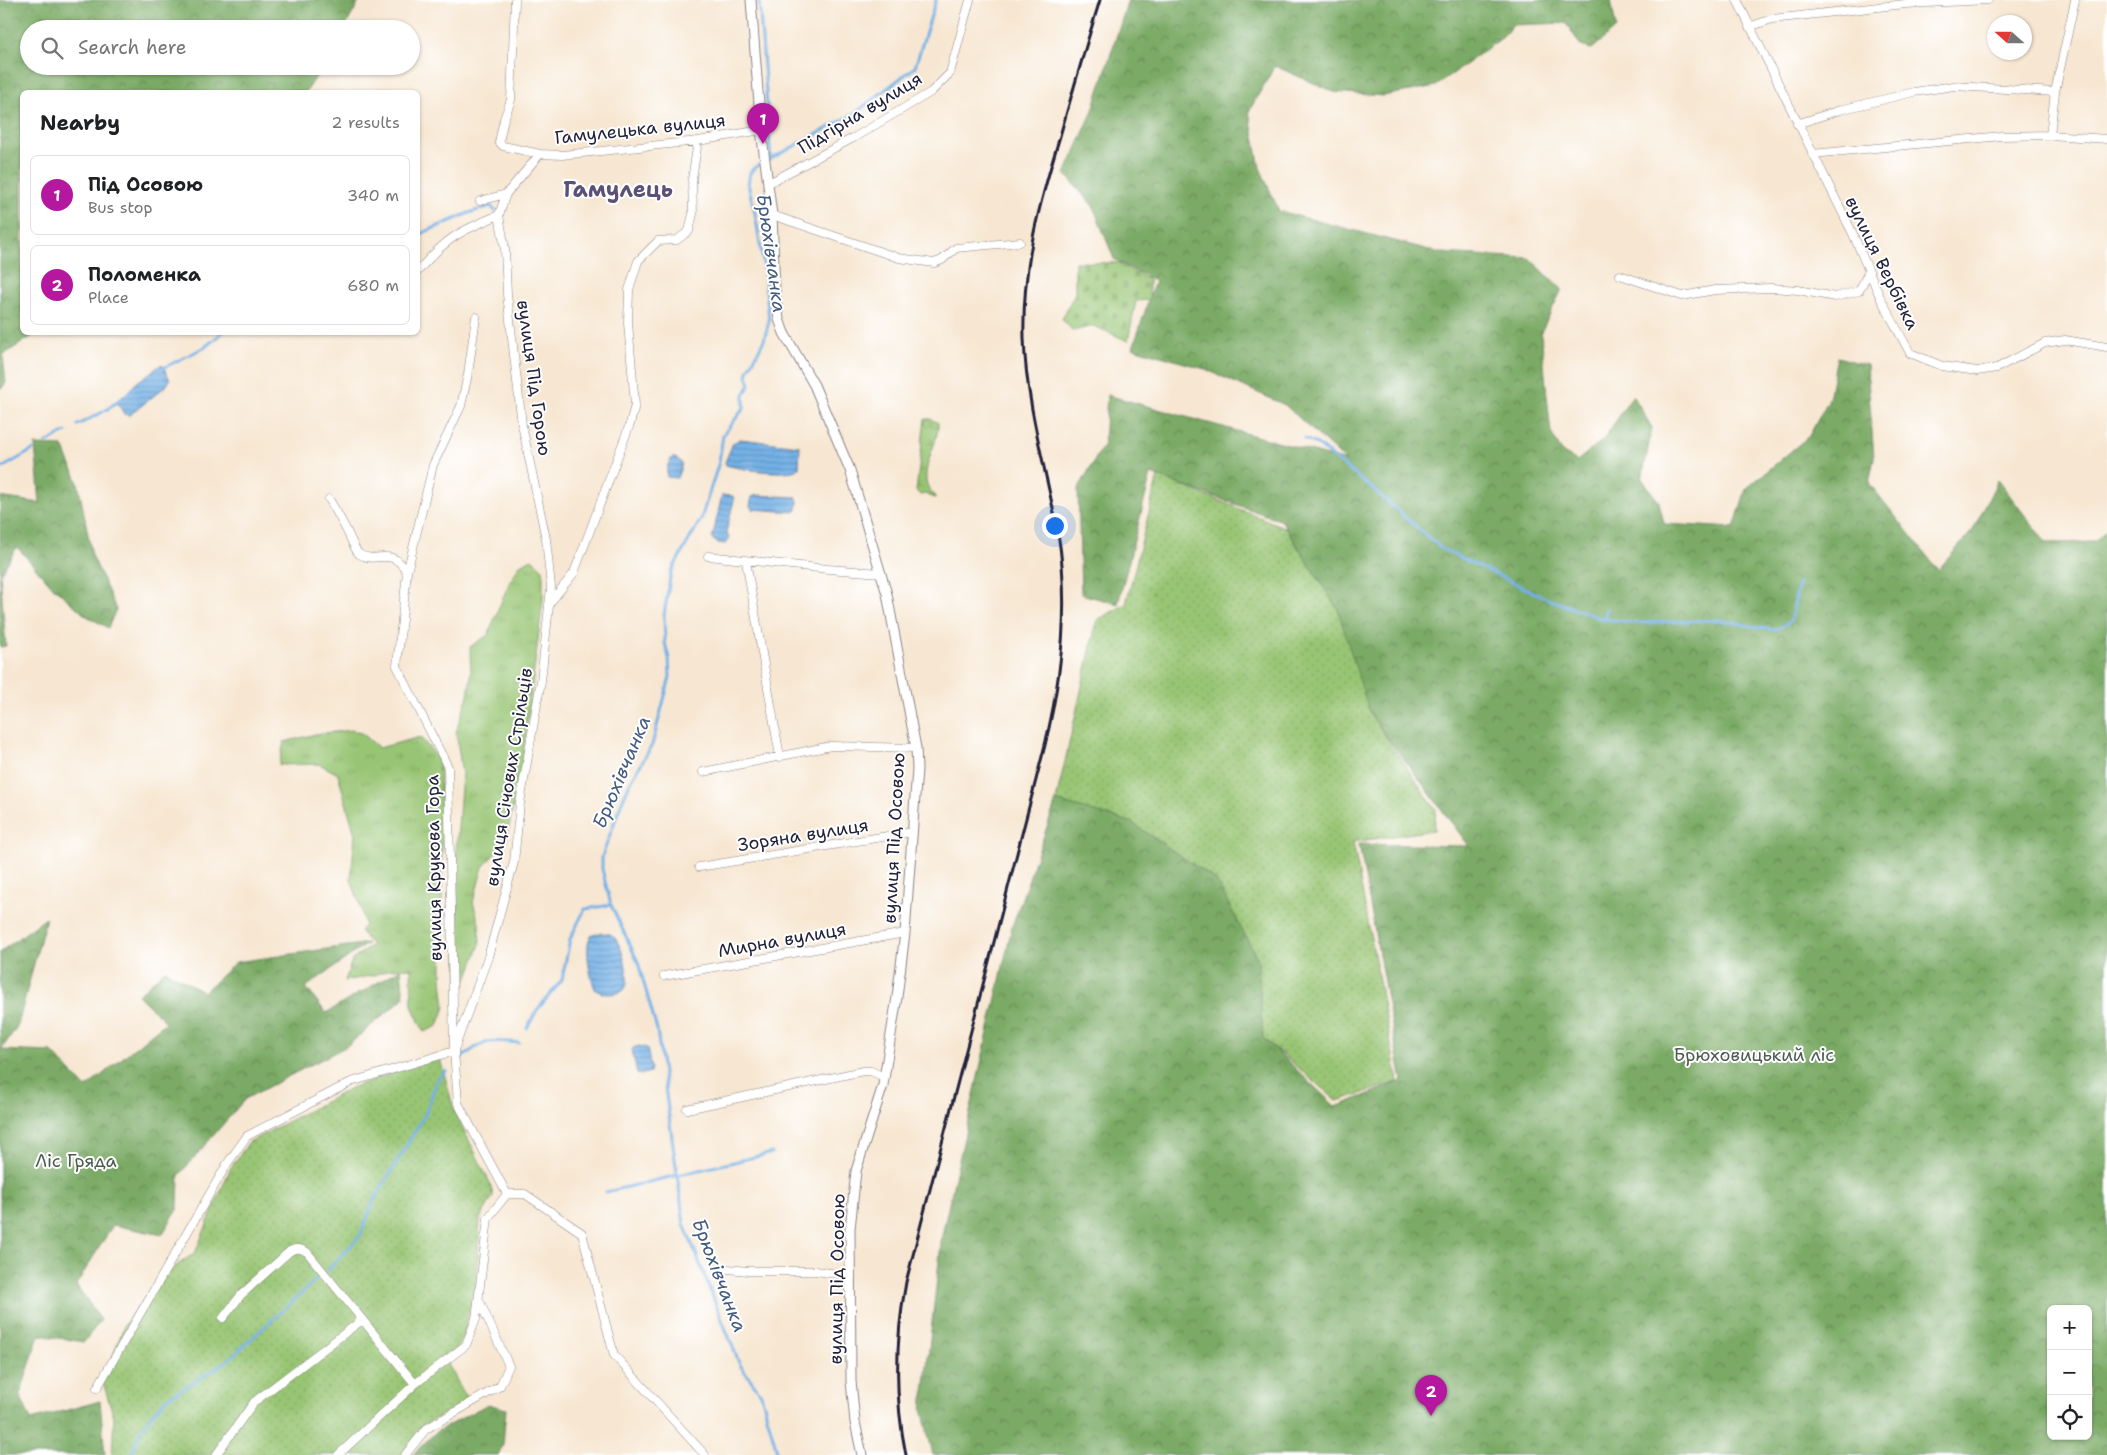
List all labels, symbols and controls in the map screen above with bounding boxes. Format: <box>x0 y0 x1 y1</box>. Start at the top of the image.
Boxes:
north arrow <box>1987 15 2032 60</box>
search box <box>20 20 420 75</box>
icon: search <box>38 34 66 62</box>
text: Search here <box>78 35 187 60</box>
street label: Підгірна вулиця <box>793 66 927 160</box>
pin: 1 <box>747 103 779 144</box>
street label: Гамулецька вулиця <box>553 108 727 150</box>
text: Nearby <box>40 109 120 137</box>
text: 2 results <box>331 112 400 133</box>
text: Під Осовою <box>88 172 203 197</box>
district label: Гамулець <box>563 175 673 204</box>
text: 1 <box>53 185 61 206</box>
text: 340 m <box>347 185 399 206</box>
water label: Брюхівчанка <box>751 192 792 314</box>
street label: вулиця Вербівка <box>1839 192 1925 334</box>
text: Bus stop <box>88 197 153 218</box>
text: Поломенка <box>88 262 201 287</box>
text: 2 <box>51 275 63 296</box>
text: 680 m <box>347 275 399 296</box>
text: Place <box>88 287 129 308</box>
street label: вулиця Під Горою <box>511 299 557 457</box>
your location <box>1042 513 1068 539</box>
street label: вулиця Січових Стрільців <box>480 666 538 888</box>
water label: Брюхівчанка <box>587 712 656 832</box>
street label: вулиця Під Осовою <box>878 752 910 924</box>
street label: вулиця Крукова Гора <box>420 775 448 961</box>
street label: Зоряна вулиця <box>736 813 870 857</box>
street label: Мирна вулиця <box>716 917 848 963</box>
park label: Брюховицький ліс <box>1674 1043 1834 1067</box>
park label: Ліс Гряда <box>35 1149 117 1173</box>
street label: вулиця Під Осовою <box>824 1193 850 1365</box>
water label: Брюхівчанка <box>686 1215 753 1336</box>
map controls <box>2047 1305 2092 1440</box>
button: + <box>2047 1305 2092 1350</box>
button: − <box>2047 1350 2092 1395</box>
pin: 2 <box>1415 1375 1447 1416</box>
button: locate <box>2047 1395 2092 1440</box>

